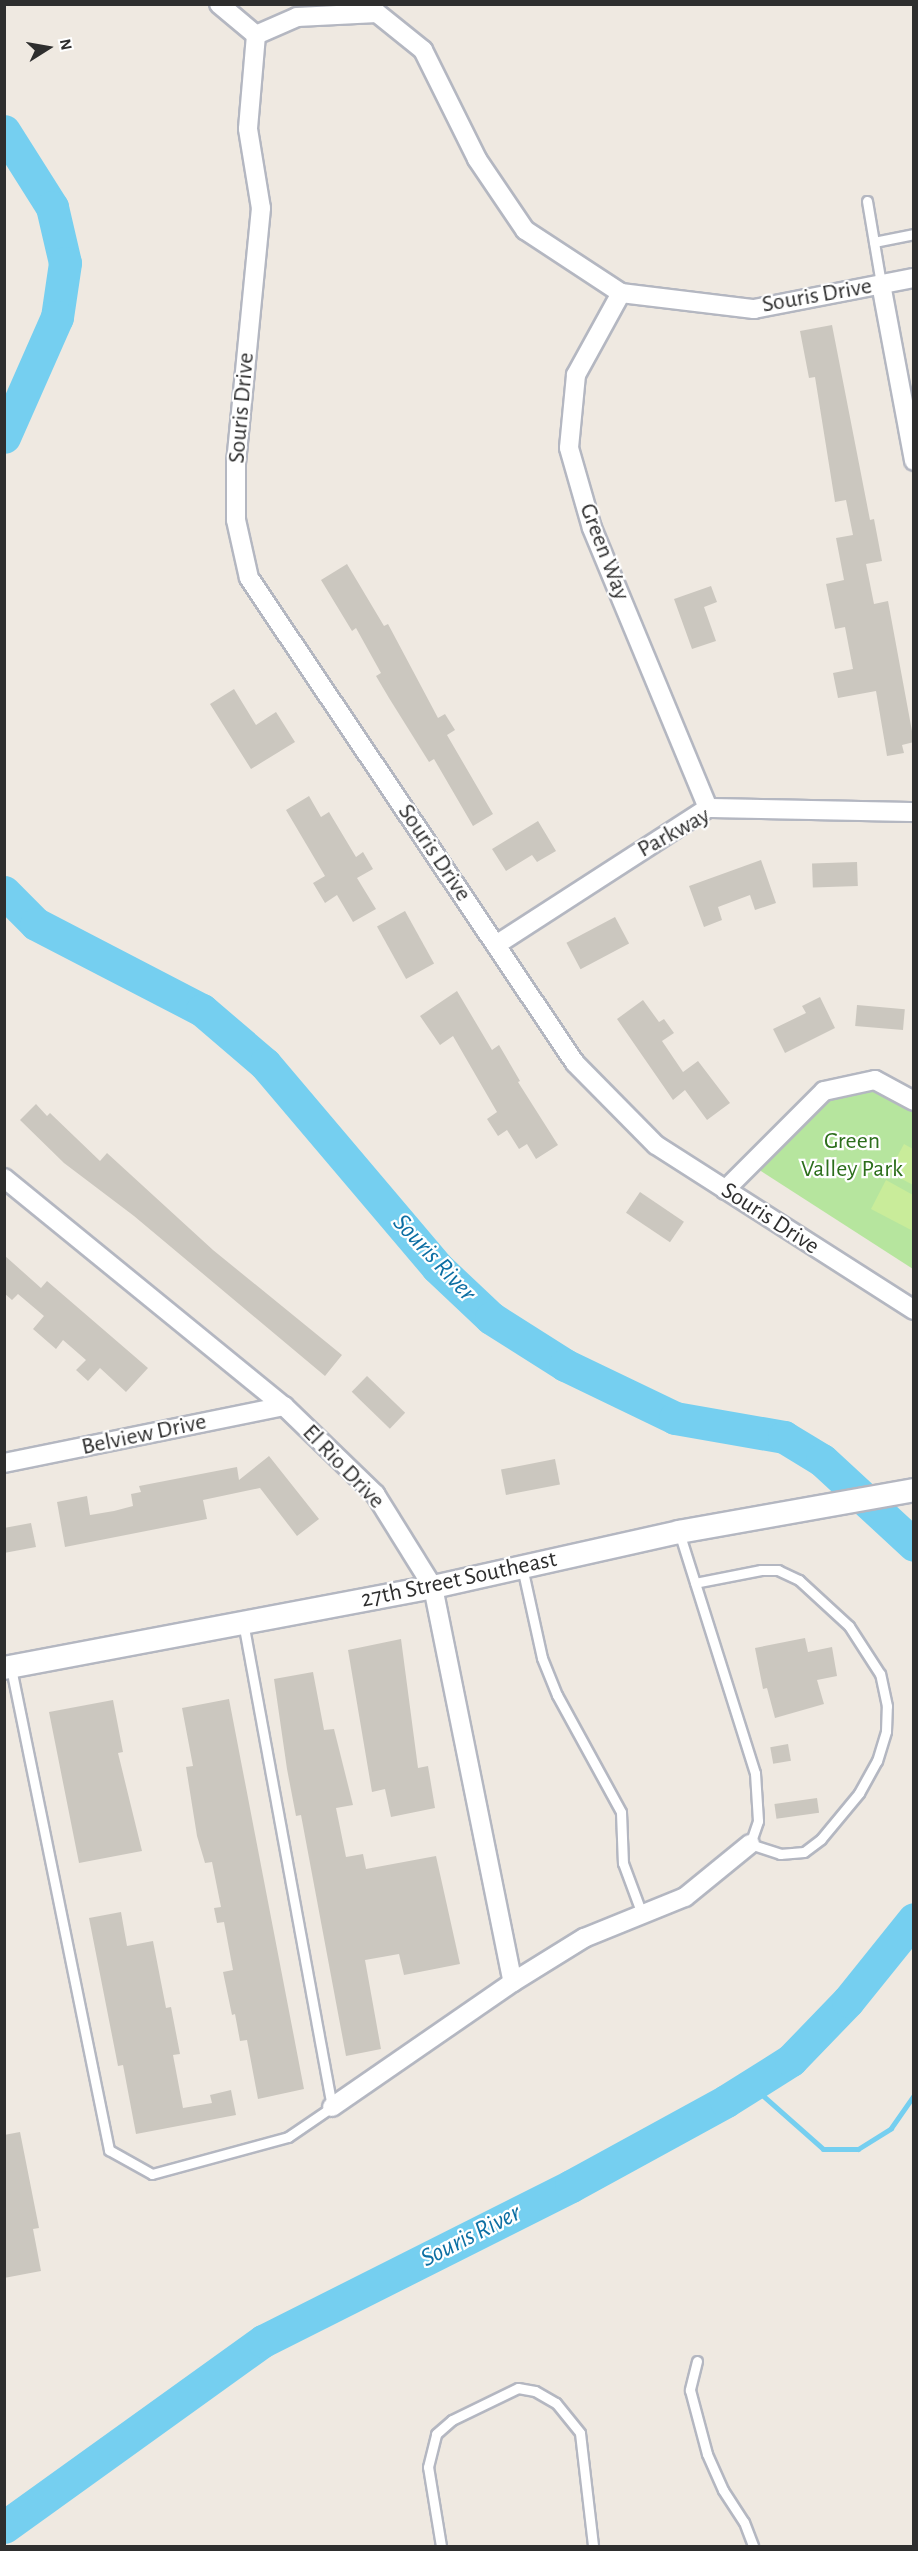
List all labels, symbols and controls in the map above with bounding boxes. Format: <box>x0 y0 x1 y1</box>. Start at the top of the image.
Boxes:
north arrow <box>18 18 78 78</box>
text: N <box>57 38 75 52</box>
street label: Souris Drive <box>760 272 874 320</box>
street label: Souris Drive <box>223 351 261 465</box>
street label: Green Way <box>572 500 636 604</box>
street label: Souris Drive <box>391 799 477 907</box>
street label: Parkway <box>633 801 715 865</box>
park label: Green Valley Park <box>801 1128 903 1184</box>
street label: Souris Drive <box>716 1177 824 1261</box>
water label: Souris River <box>386 1208 482 1308</box>
street label: Belview Drive <box>79 1408 209 1462</box>
street label: El Rio Drive <box>296 1419 390 1515</box>
street label: 27th Street Southeast <box>359 1545 559 1615</box>
water label: Souris River <box>416 2198 526 2274</box>

